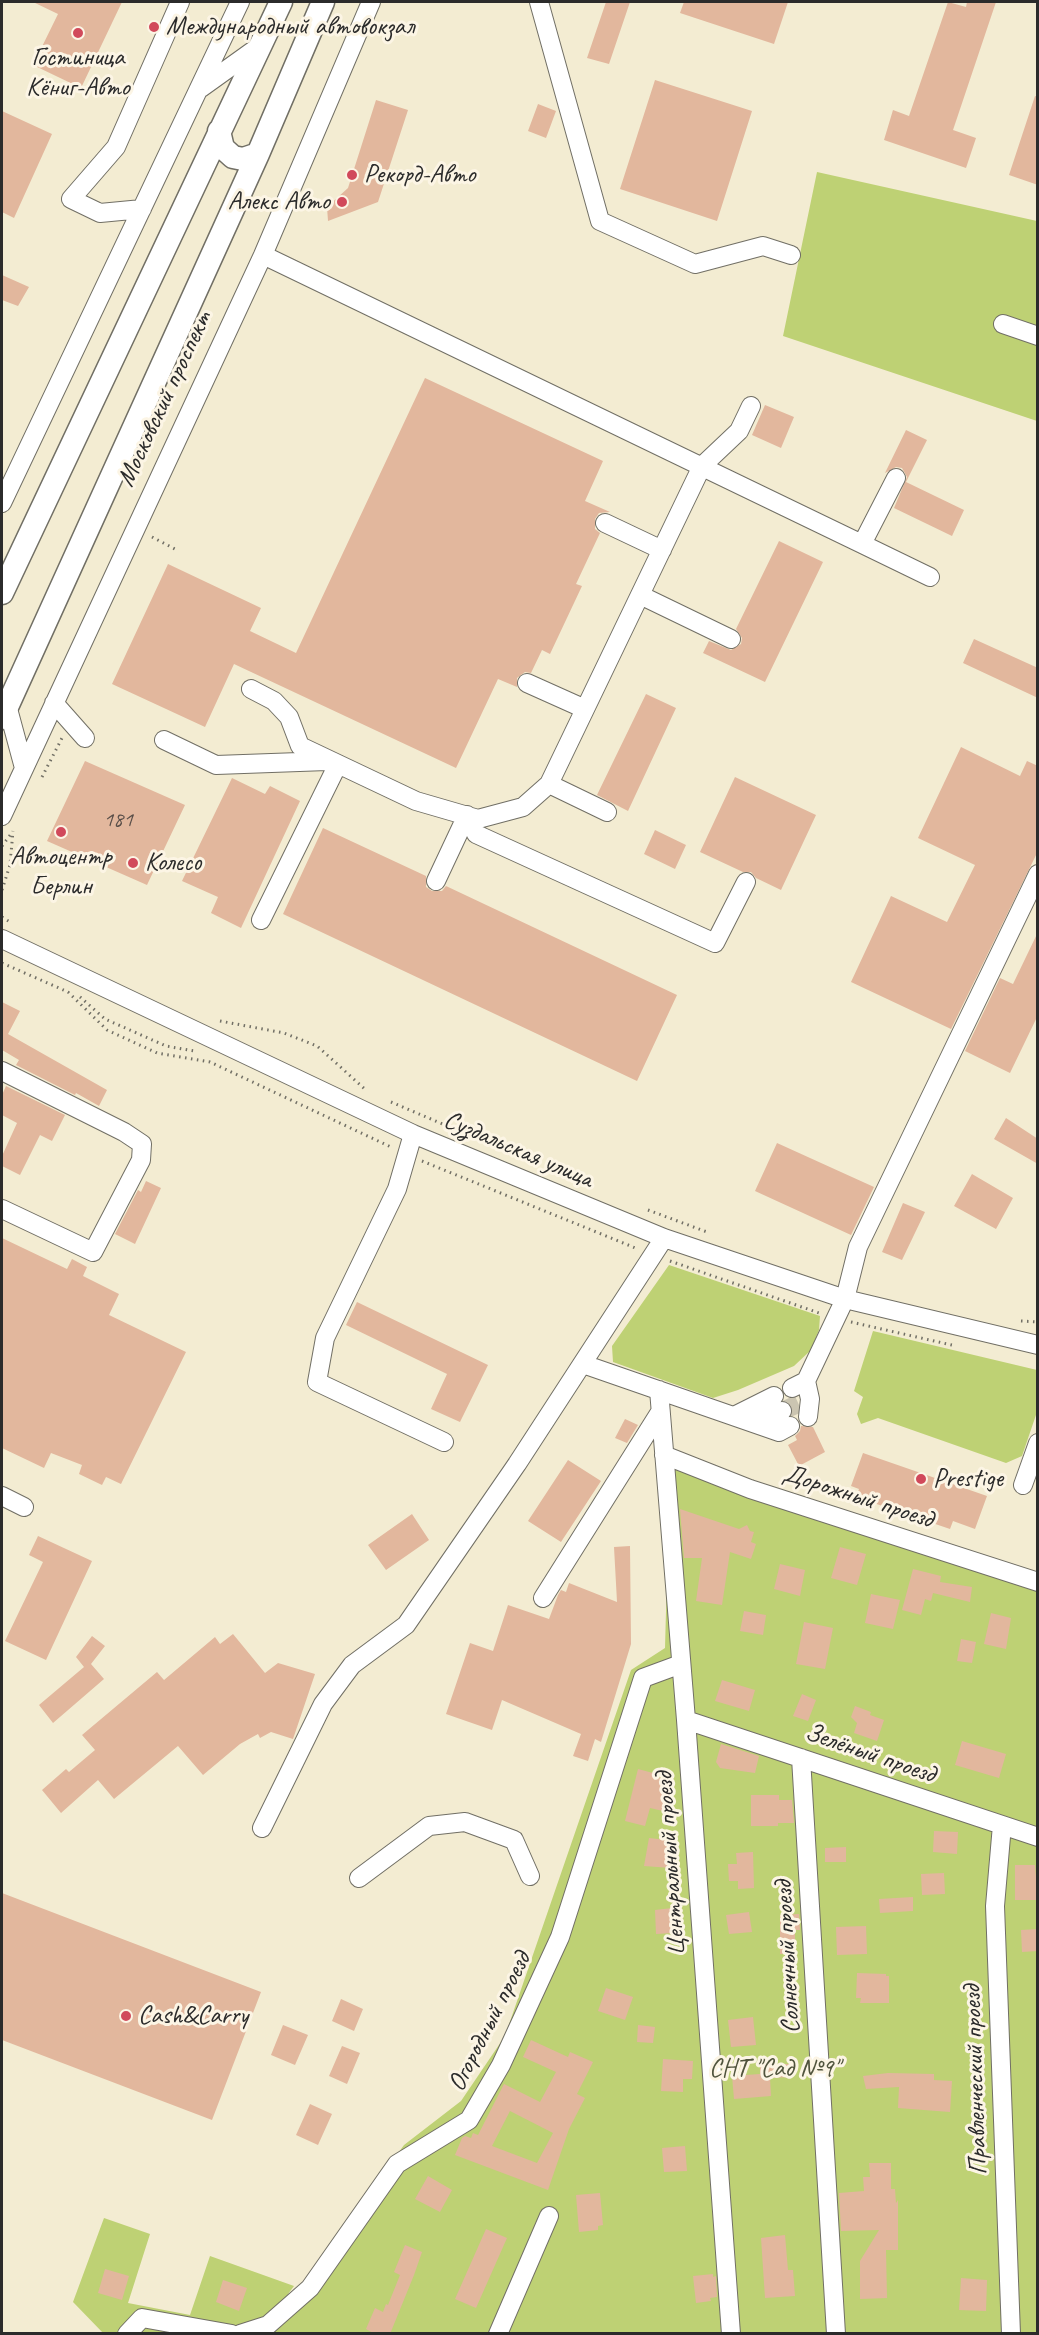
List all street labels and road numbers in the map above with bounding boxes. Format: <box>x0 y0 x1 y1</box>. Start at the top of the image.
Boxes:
street label: Московский проспект <box>111 306 219 492</box>
street label: Суздальская улица <box>439 1105 597 1195</box>
street label: Дорожный проезд <box>779 1458 937 1536</box>
street label: Зелёный проезд <box>801 1717 939 1791</box>
street label: Центральный проезд <box>649 1771 693 1957</box>
street label: Солнечный проезд <box>768 1880 808 2034</box>
street label: Огородный проезд <box>442 1947 538 2097</box>
street label: Правленческий проезд <box>957 1985 995 2175</box>

